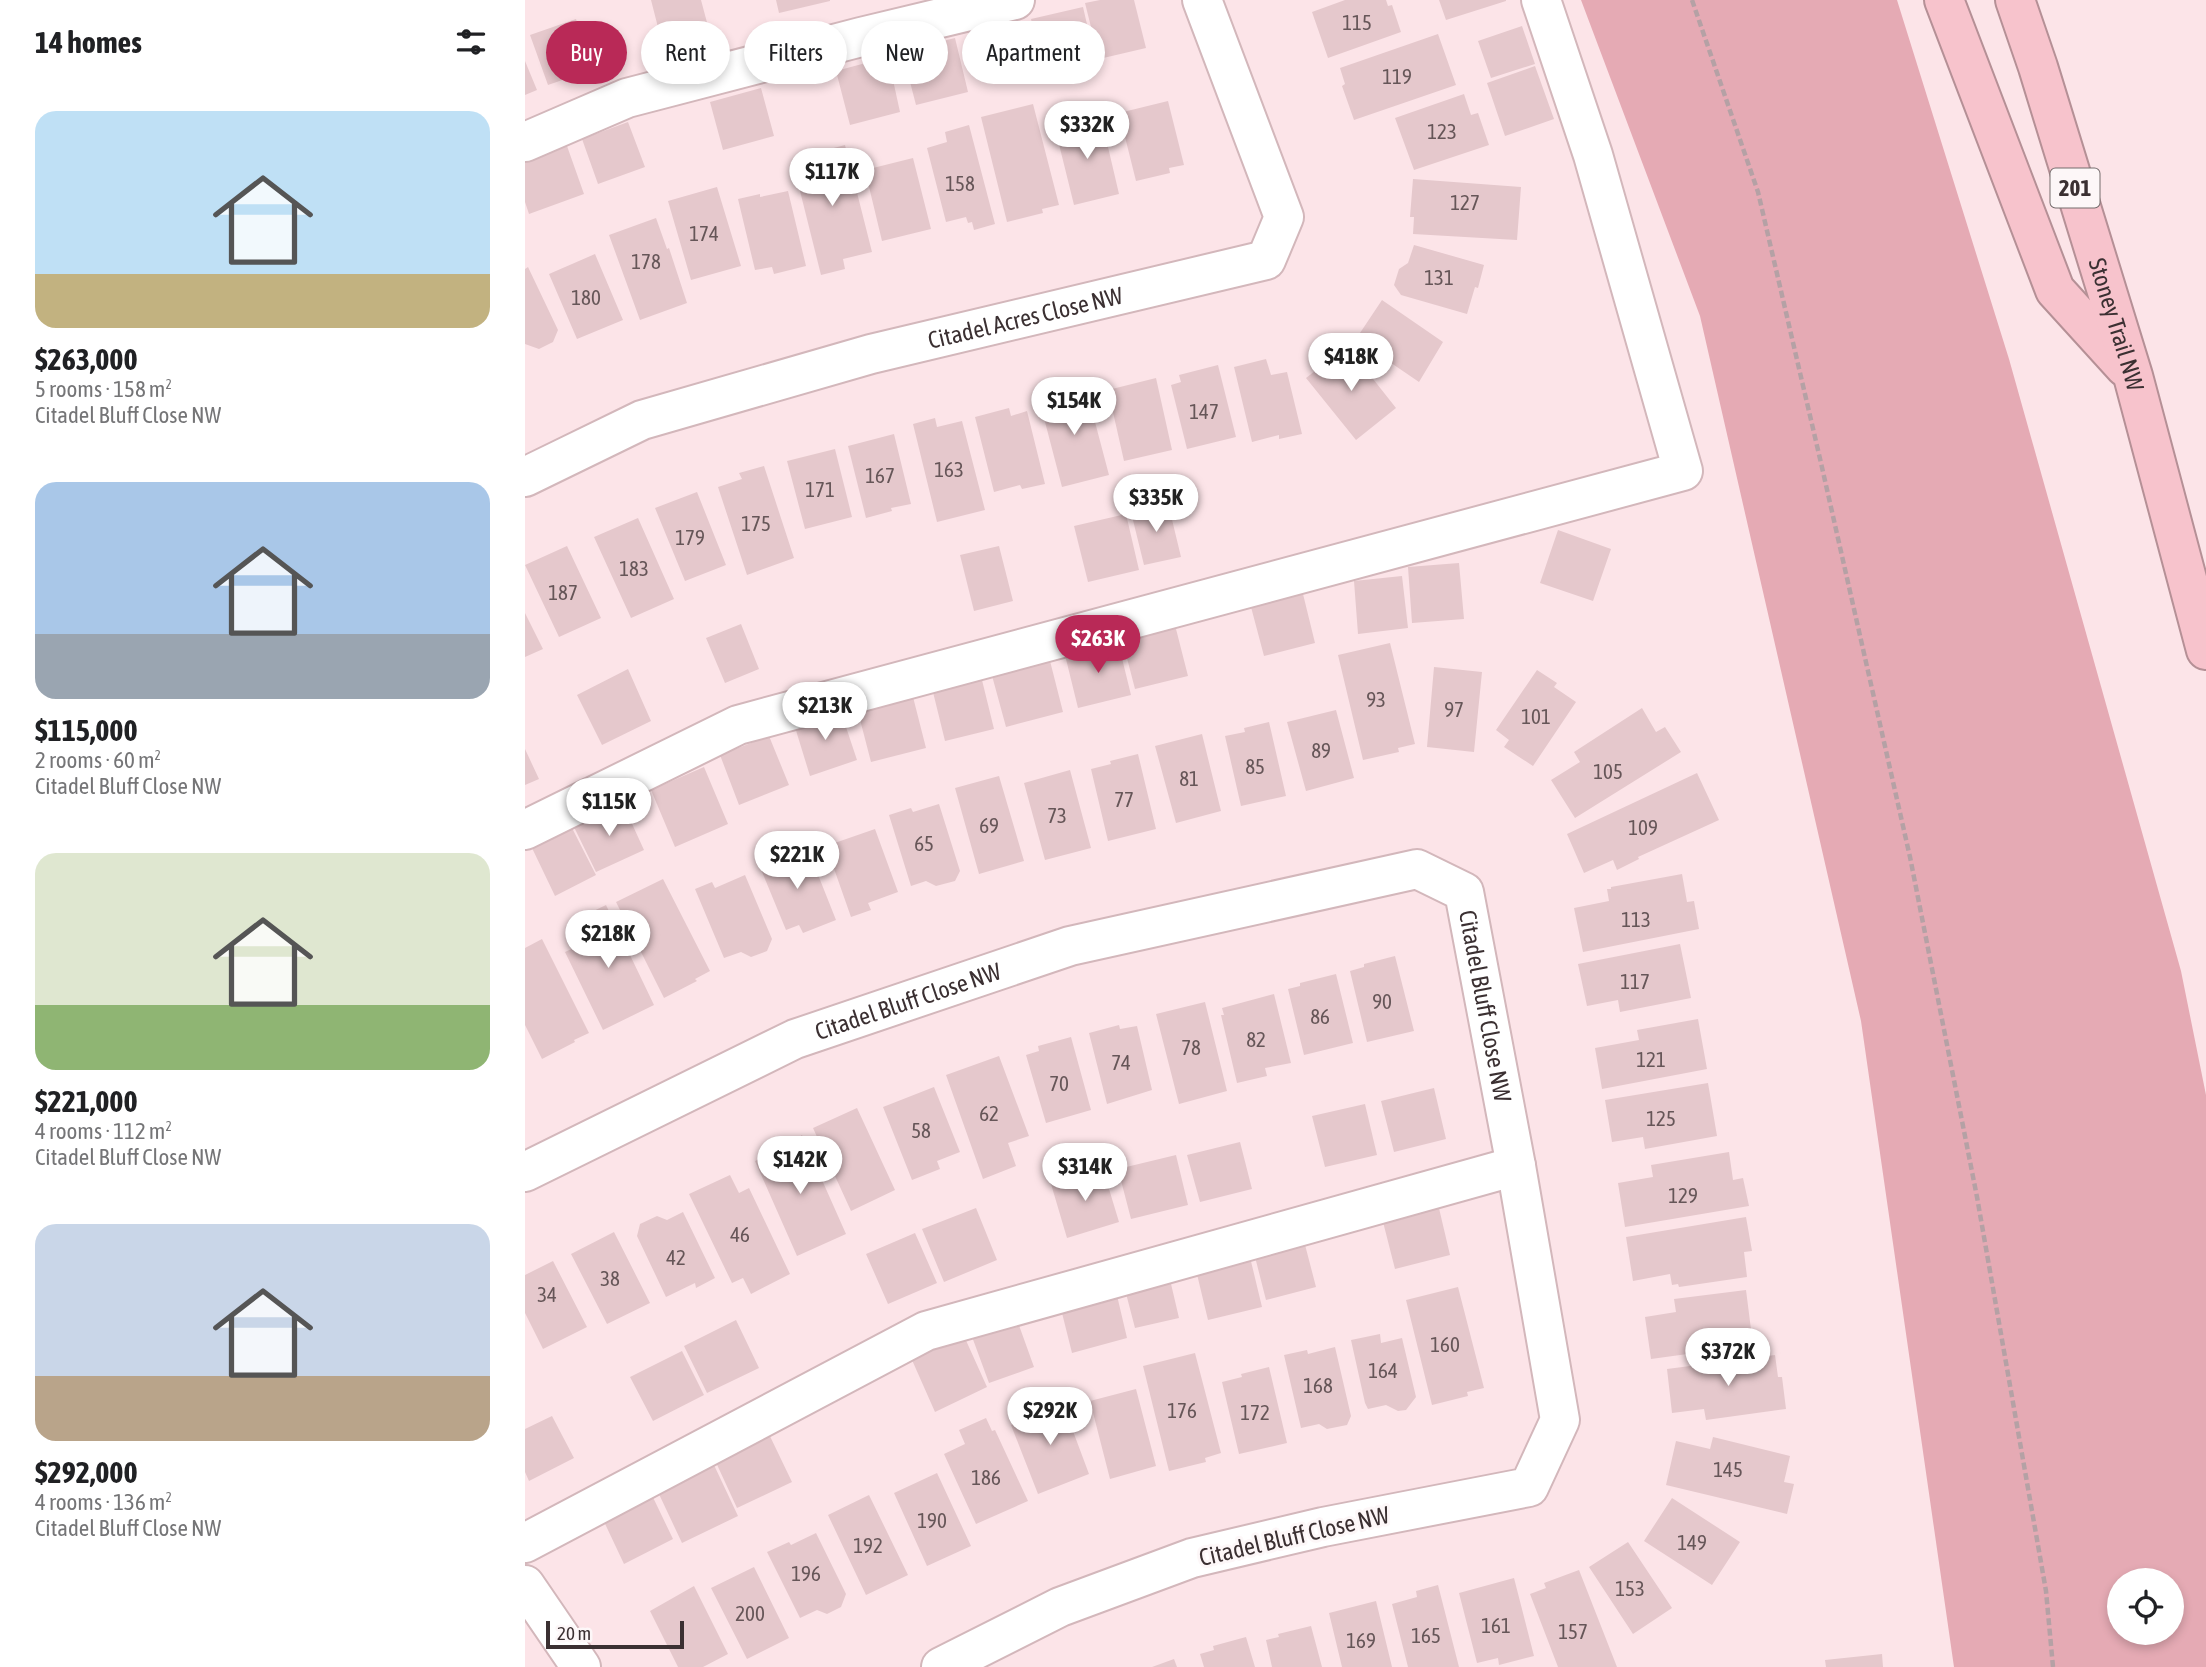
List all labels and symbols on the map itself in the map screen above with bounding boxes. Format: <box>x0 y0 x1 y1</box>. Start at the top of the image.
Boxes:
house number: 115 <box>1342 10 1372 34</box>
house number: 119 <box>1382 64 1412 88</box>
pin: $332K <box>1038 102 1136 161</box>
house number: 123 <box>1427 119 1457 143</box>
pin: $117K <box>783 148 881 208</box>
road number: 201 <box>2051 168 2099 208</box>
house number: 158 <box>945 171 975 195</box>
house number: 127 <box>1450 190 1480 214</box>
house number: 174 <box>689 221 719 245</box>
house number: 178 <box>631 249 661 273</box>
street label: Stoney Trail NW <box>2084 255 2150 394</box>
house number: 131 <box>1424 265 1454 289</box>
street label: Citadel Acres Close NW <box>925 281 1126 354</box>
house number: 180 <box>571 285 601 309</box>
pin: $418K <box>1302 334 1400 393</box>
pin: $154K <box>1025 378 1123 437</box>
house number: 147 <box>1189 399 1219 423</box>
house number: 163 <box>934 457 964 481</box>
house number: 167 <box>865 463 895 487</box>
pin: $335K <box>1107 475 1205 534</box>
house number: 171 <box>805 477 835 501</box>
house number: 175 <box>741 511 771 535</box>
house number: 179 <box>675 525 705 549</box>
house number: 183 <box>619 556 649 580</box>
house number: 187 <box>548 580 578 604</box>
pin: $263K <box>1049 616 1147 675</box>
pin: $213K <box>776 682 874 742</box>
house number: 93 <box>1366 687 1386 711</box>
house number: 97 <box>1444 697 1464 721</box>
house number: 101 <box>1521 704 1551 728</box>
house number: 89 <box>1311 738 1331 762</box>
house number: 85 <box>1245 754 1265 778</box>
house number: 105 <box>1593 759 1623 783</box>
house number: 81 <box>1179 766 1199 790</box>
pin: $115K <box>560 778 658 838</box>
house number: 77 <box>1114 787 1134 811</box>
house number: 73 <box>1047 803 1067 827</box>
house number: 69 <box>979 813 999 837</box>
house number: 109 <box>1628 815 1658 839</box>
house number: 65 <box>914 831 934 855</box>
pin: $221K <box>748 832 846 891</box>
house number: 113 <box>1621 907 1651 931</box>
street label: Citadel Bluff Close NW <box>1454 908 1517 1105</box>
pin: $218K <box>559 911 657 970</box>
street label: Citadel Bluff Close NW <box>811 957 1005 1045</box>
house number: 117 <box>1620 969 1650 993</box>
house number: 90 <box>1372 989 1392 1013</box>
house number: 86 <box>1310 1004 1330 1028</box>
house number: 82 <box>1246 1027 1266 1051</box>
house number: 78 <box>1181 1035 1201 1059</box>
house number: 121 <box>1636 1047 1666 1071</box>
house number: 74 <box>1111 1050 1131 1074</box>
house number: 70 <box>1049 1071 1069 1095</box>
house number: 62 <box>979 1101 999 1125</box>
house number: 125 <box>1646 1106 1676 1130</box>
house number: 58 <box>911 1118 931 1142</box>
pin: $142K <box>751 1136 849 1196</box>
pin: $314K <box>1036 1144 1134 1203</box>
house number: 129 <box>1668 1183 1698 1207</box>
house number: 46 <box>730 1222 750 1246</box>
house number: 42 <box>666 1245 686 1269</box>
house number: 38 <box>600 1266 620 1290</box>
house number: 34 <box>537 1282 557 1306</box>
pin: $372K <box>1679 1328 1777 1388</box>
house number: 160 <box>1430 1332 1460 1356</box>
house number: 164 <box>1368 1358 1398 1382</box>
house number: 168 <box>1303 1373 1333 1397</box>
pin: $292K <box>1001 1388 1099 1447</box>
house number: 176 <box>1167 1398 1197 1422</box>
house number: 172 <box>1240 1400 1270 1424</box>
house number: 145 <box>1713 1457 1743 1481</box>
house number: 186 <box>971 1465 1001 1489</box>
street label: Citadel Bluff Close NW <box>1196 1501 1392 1571</box>
house number: 190 <box>917 1508 947 1532</box>
house number: 149 <box>1677 1530 1707 1554</box>
house number: 192 <box>853 1533 883 1557</box>
house number: 196 <box>791 1561 821 1585</box>
house number: 153 <box>1615 1576 1645 1600</box>
house number: 200 <box>735 1601 765 1625</box>
house number: 161 <box>1481 1613 1511 1637</box>
scale bar <box>546 1618 684 1650</box>
house number: 157 <box>1558 1619 1588 1643</box>
house number: 165 <box>1411 1623 1441 1647</box>
house number: 169 <box>1346 1628 1376 1652</box>

